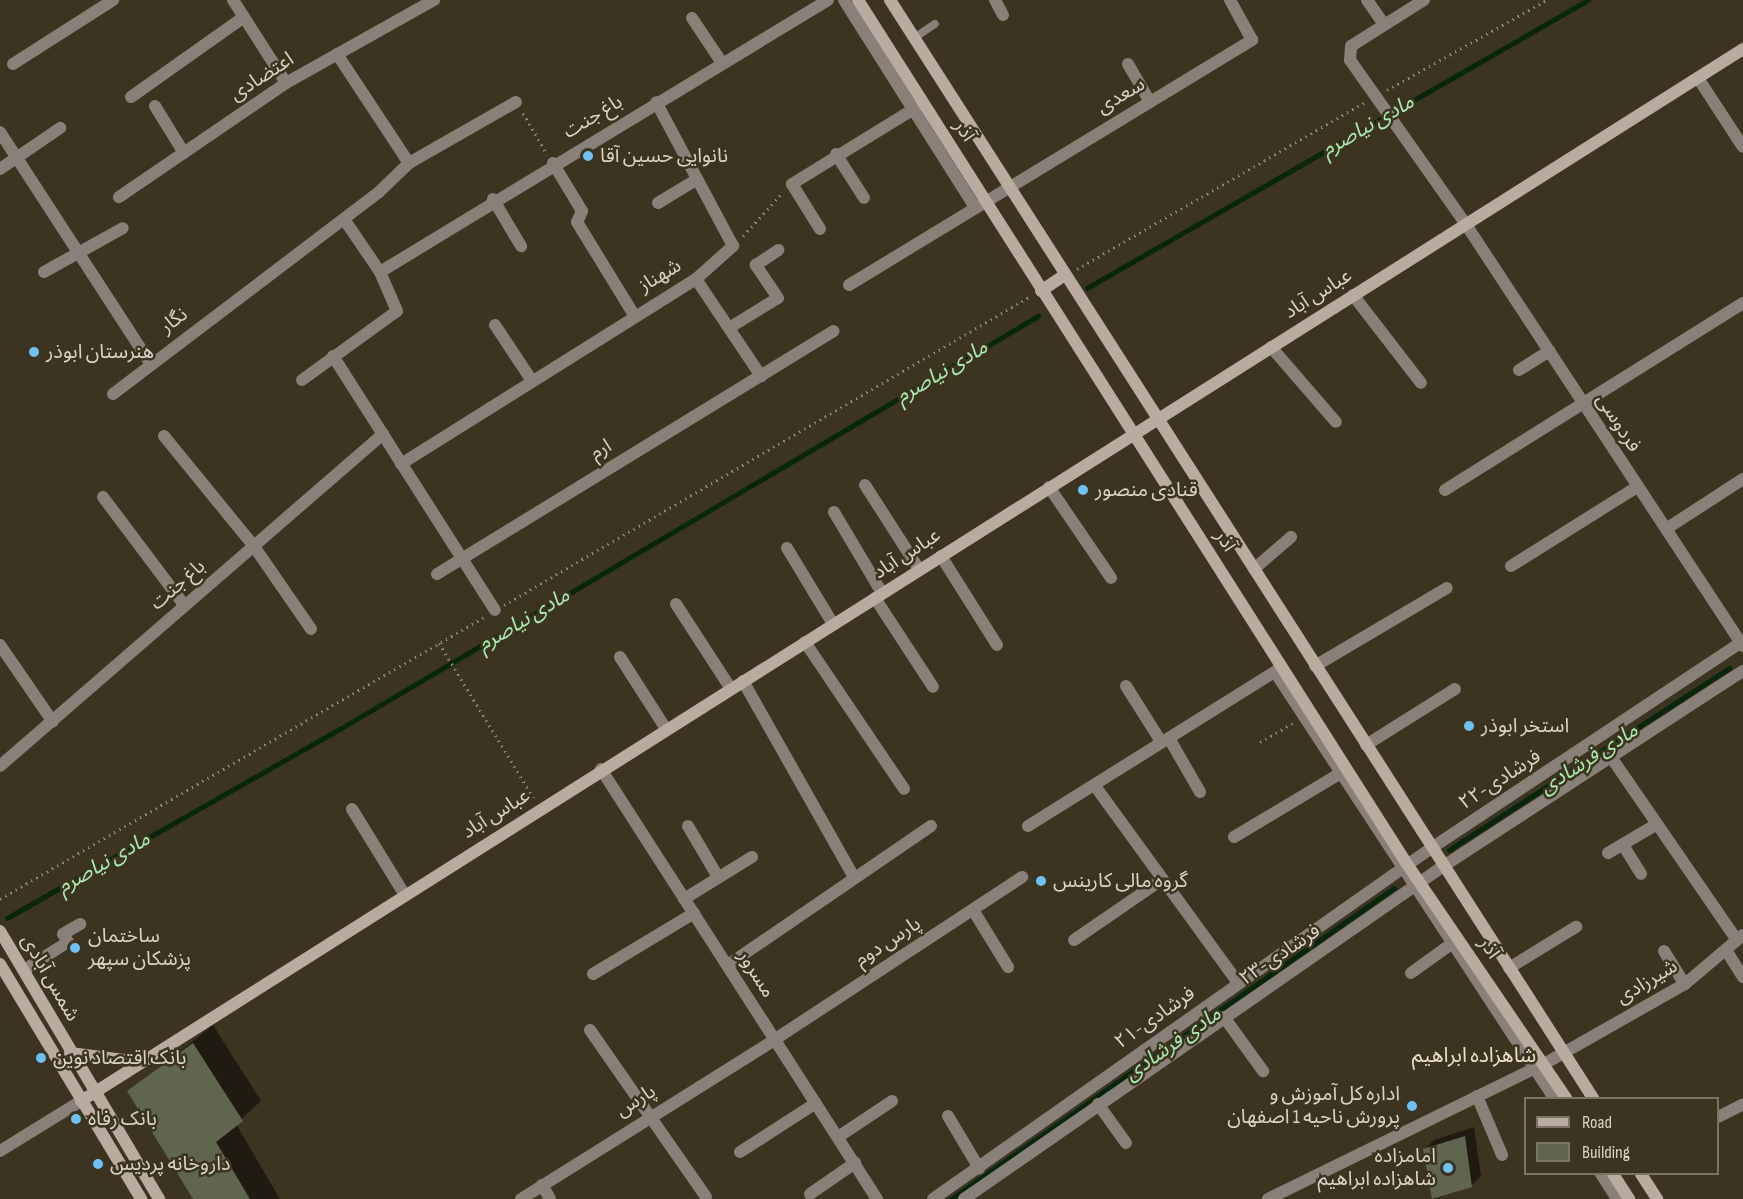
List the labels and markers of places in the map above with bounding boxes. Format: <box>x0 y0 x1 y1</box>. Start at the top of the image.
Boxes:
place label: نانوایی حسین آقا <box>600 144 728 168</box>
marker: نانوایی حسین آقا <box>581 149 595 163</box>
place label: هنرستان ابوذر <box>46 340 154 364</box>
marker: هنرستان ابوذر <box>27 345 41 359</box>
place label: قنادی منصور <box>1095 478 1198 502</box>
marker: قنادی منصور <box>1076 483 1090 497</box>
place label: استخر ابوذر <box>1481 714 1569 738</box>
marker: استخر ابوذر <box>1462 719 1476 733</box>
place label: گروه مالی کارینس <box>1053 869 1188 893</box>
marker: گروه مالی کارینس <box>1034 874 1048 888</box>
place label: ساختمان پزشکان سپهر <box>88 924 191 971</box>
marker: ساختمان پزشکان سپهر <box>66 939 84 957</box>
place label: بانک اقتصاد نوین <box>53 1046 186 1070</box>
marker: بانک اقتصاد نوین <box>34 1051 48 1065</box>
place label: اداره کل آموزش و پرورش ناحیه 1 اصفهان <box>1227 1082 1400 1129</box>
marker: اداره کل آموزش و پرورش ناحیه 1 اصفهان <box>1405 1099 1419 1113</box>
place label: بانک رفاه <box>88 1107 157 1131</box>
marker: بانک رفاه <box>69 1112 83 1126</box>
place label: امامزاده شاهزاده ابراهیم <box>1318 1144 1436 1191</box>
place label: داروخانه پردیس <box>110 1152 231 1176</box>
marker: داروخانه پردیس <box>91 1157 105 1171</box>
marker: امامزاده شاهزاده ابراهیم <box>1441 1161 1455 1175</box>

